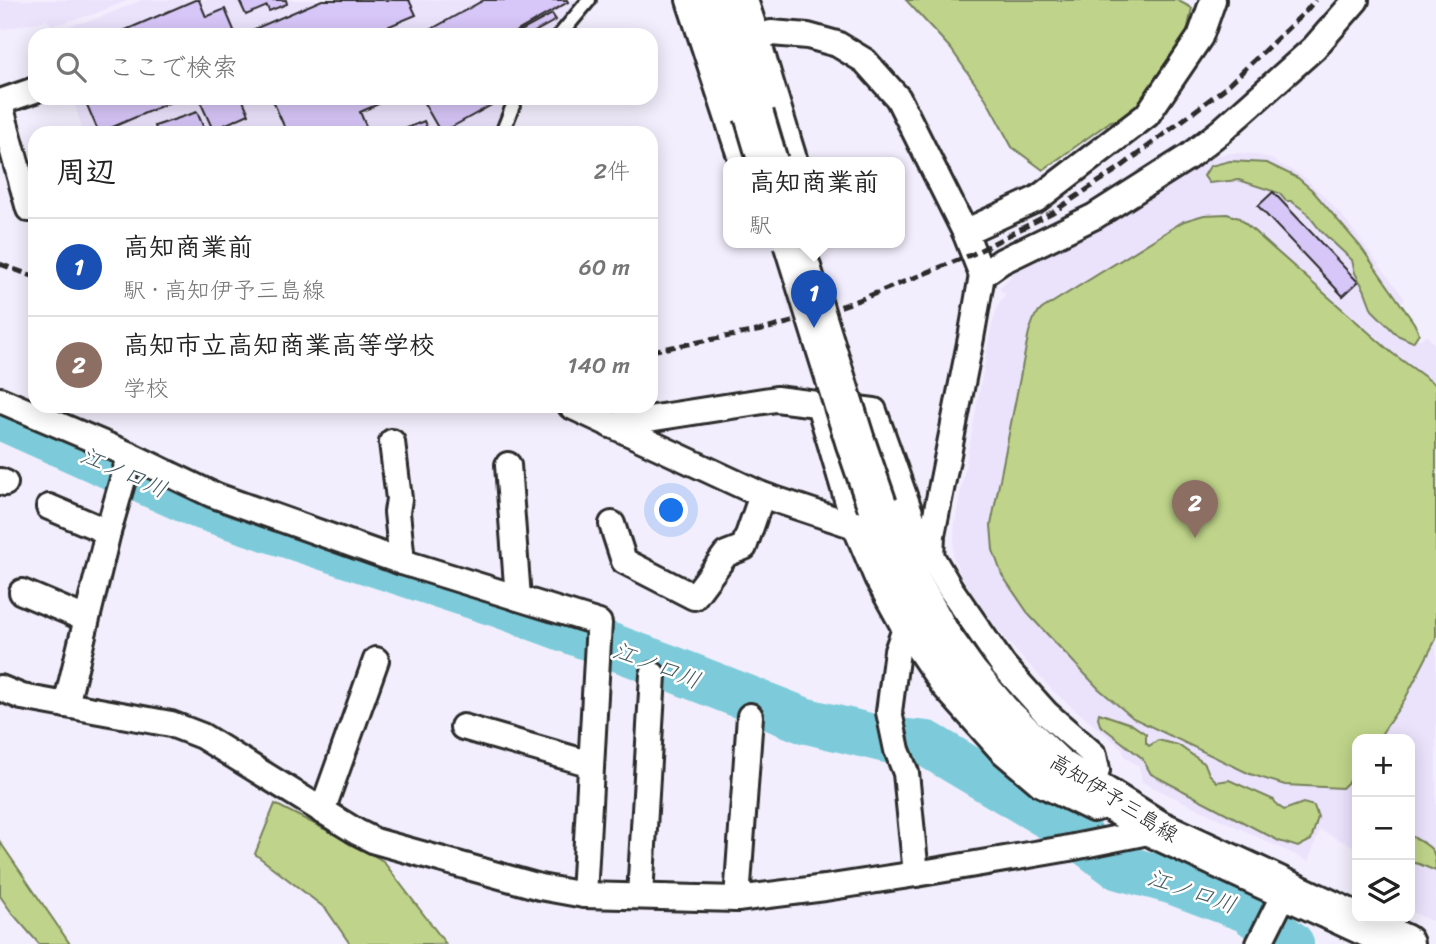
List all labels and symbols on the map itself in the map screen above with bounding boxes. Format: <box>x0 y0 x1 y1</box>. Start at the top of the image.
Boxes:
pin: 1 <box>791 270 837 328</box>
water label: 江ノ口川 <box>73 435 174 510</box>
pin: 2 <box>1172 480 1218 538</box>
your location <box>654 493 688 527</box>
water label: 江ノ口川 <box>607 630 707 701</box>
street label: 高知伊予三島線 <box>1042 743 1186 853</box>
water label: 江ノ口川 <box>1142 857 1242 926</box>

